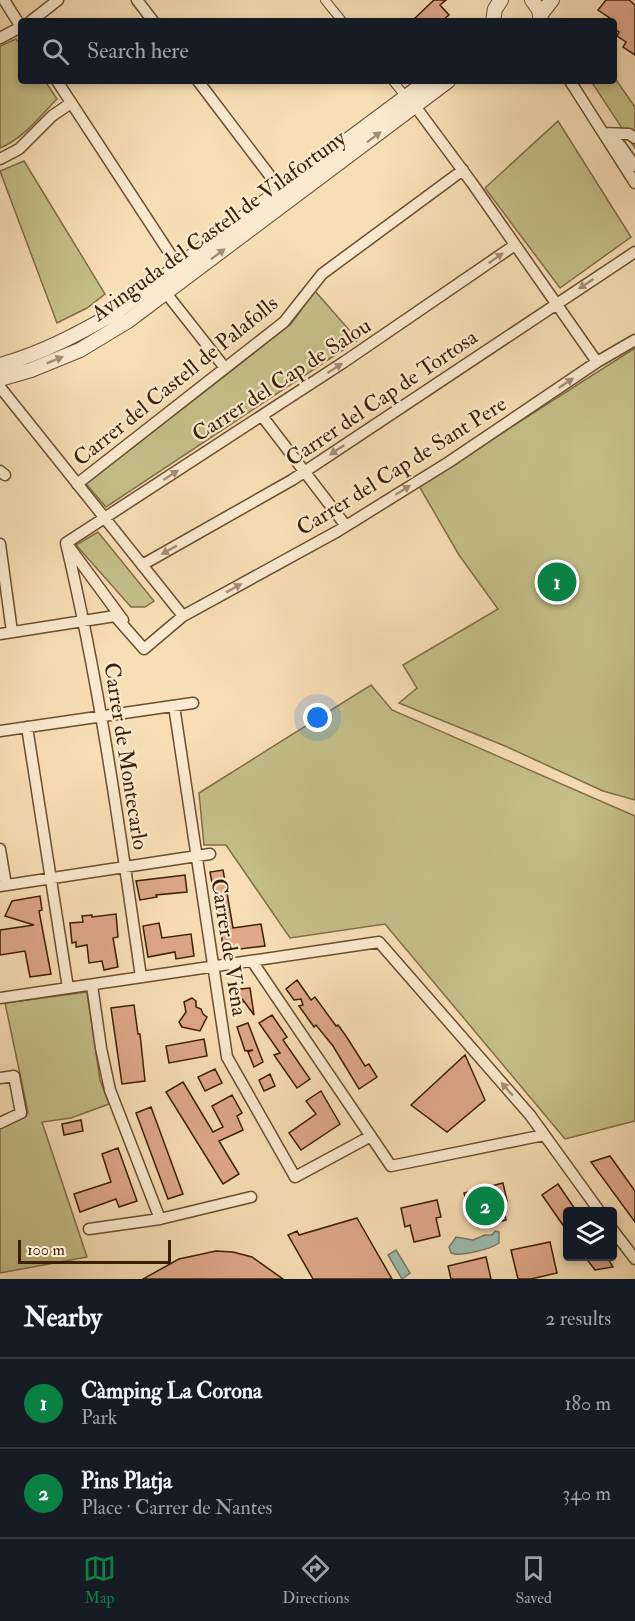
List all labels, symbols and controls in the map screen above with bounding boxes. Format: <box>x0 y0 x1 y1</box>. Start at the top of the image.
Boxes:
search box <box>18 18 617 84</box>
icon: search <box>39 35 72 68</box>
text: Search here <box>87 37 189 65</box>
street label: Avinguda del Castell de Vilafortuny <box>85 124 352 328</box>
one-way arrow <box>365 131 381 143</box>
one-way arrow <box>210 248 226 260</box>
one-way arrow <box>487 252 503 264</box>
one-way arrow <box>578 278 594 289</box>
street label: Carrer del Castell de Palafolls <box>68 289 284 472</box>
street label: Carrer del Cap de Salou <box>187 311 377 449</box>
street label: Carrer del Cap de Tortosa <box>280 323 484 473</box>
one-way arrow <box>46 355 64 364</box>
one-way arrow <box>327 363 343 374</box>
one-way arrow <box>558 378 574 389</box>
street label: Carrer del Cap de Sant Pere <box>291 390 512 543</box>
one-way arrow <box>328 445 345 456</box>
one-way arrow <box>163 469 180 480</box>
one-way arrow <box>395 485 411 496</box>
one-way arrow <box>160 545 177 555</box>
pin: 1 <box>538 560 576 604</box>
one-way arrow <box>226 583 243 593</box>
street label: Carrer de Montecarlo <box>97 661 155 852</box>
your location <box>303 703 332 732</box>
street label: Carrer de Viena <box>204 876 254 1019</box>
one-way arrow <box>501 1082 514 1097</box>
pin: 2 <box>466 1184 504 1228</box>
map controls <box>563 1207 617 1261</box>
button: layers <box>563 1207 617 1261</box>
scale bar <box>18 1237 171 1264</box>
text: 100 m <box>27 1240 65 1260</box>
text: Nearby <box>24 1302 102 1334</box>
text: 2 results <box>545 1306 611 1331</box>
text: Càmping La Corona <box>81 1377 262 1405</box>
text: 1 <box>40 1391 47 1416</box>
text: 180 m <box>564 1391 611 1416</box>
text: Park <box>81 1405 117 1430</box>
text: Pins Platja <box>81 1467 172 1495</box>
text: 2 <box>38 1481 49 1506</box>
text: 340 m <box>563 1481 611 1506</box>
text: Place · Carrer de Nantes <box>81 1495 272 1520</box>
tab: Map <box>83 1552 116 1608</box>
tab: Directions <box>282 1552 349 1608</box>
tab: Saved <box>515 1552 552 1608</box>

